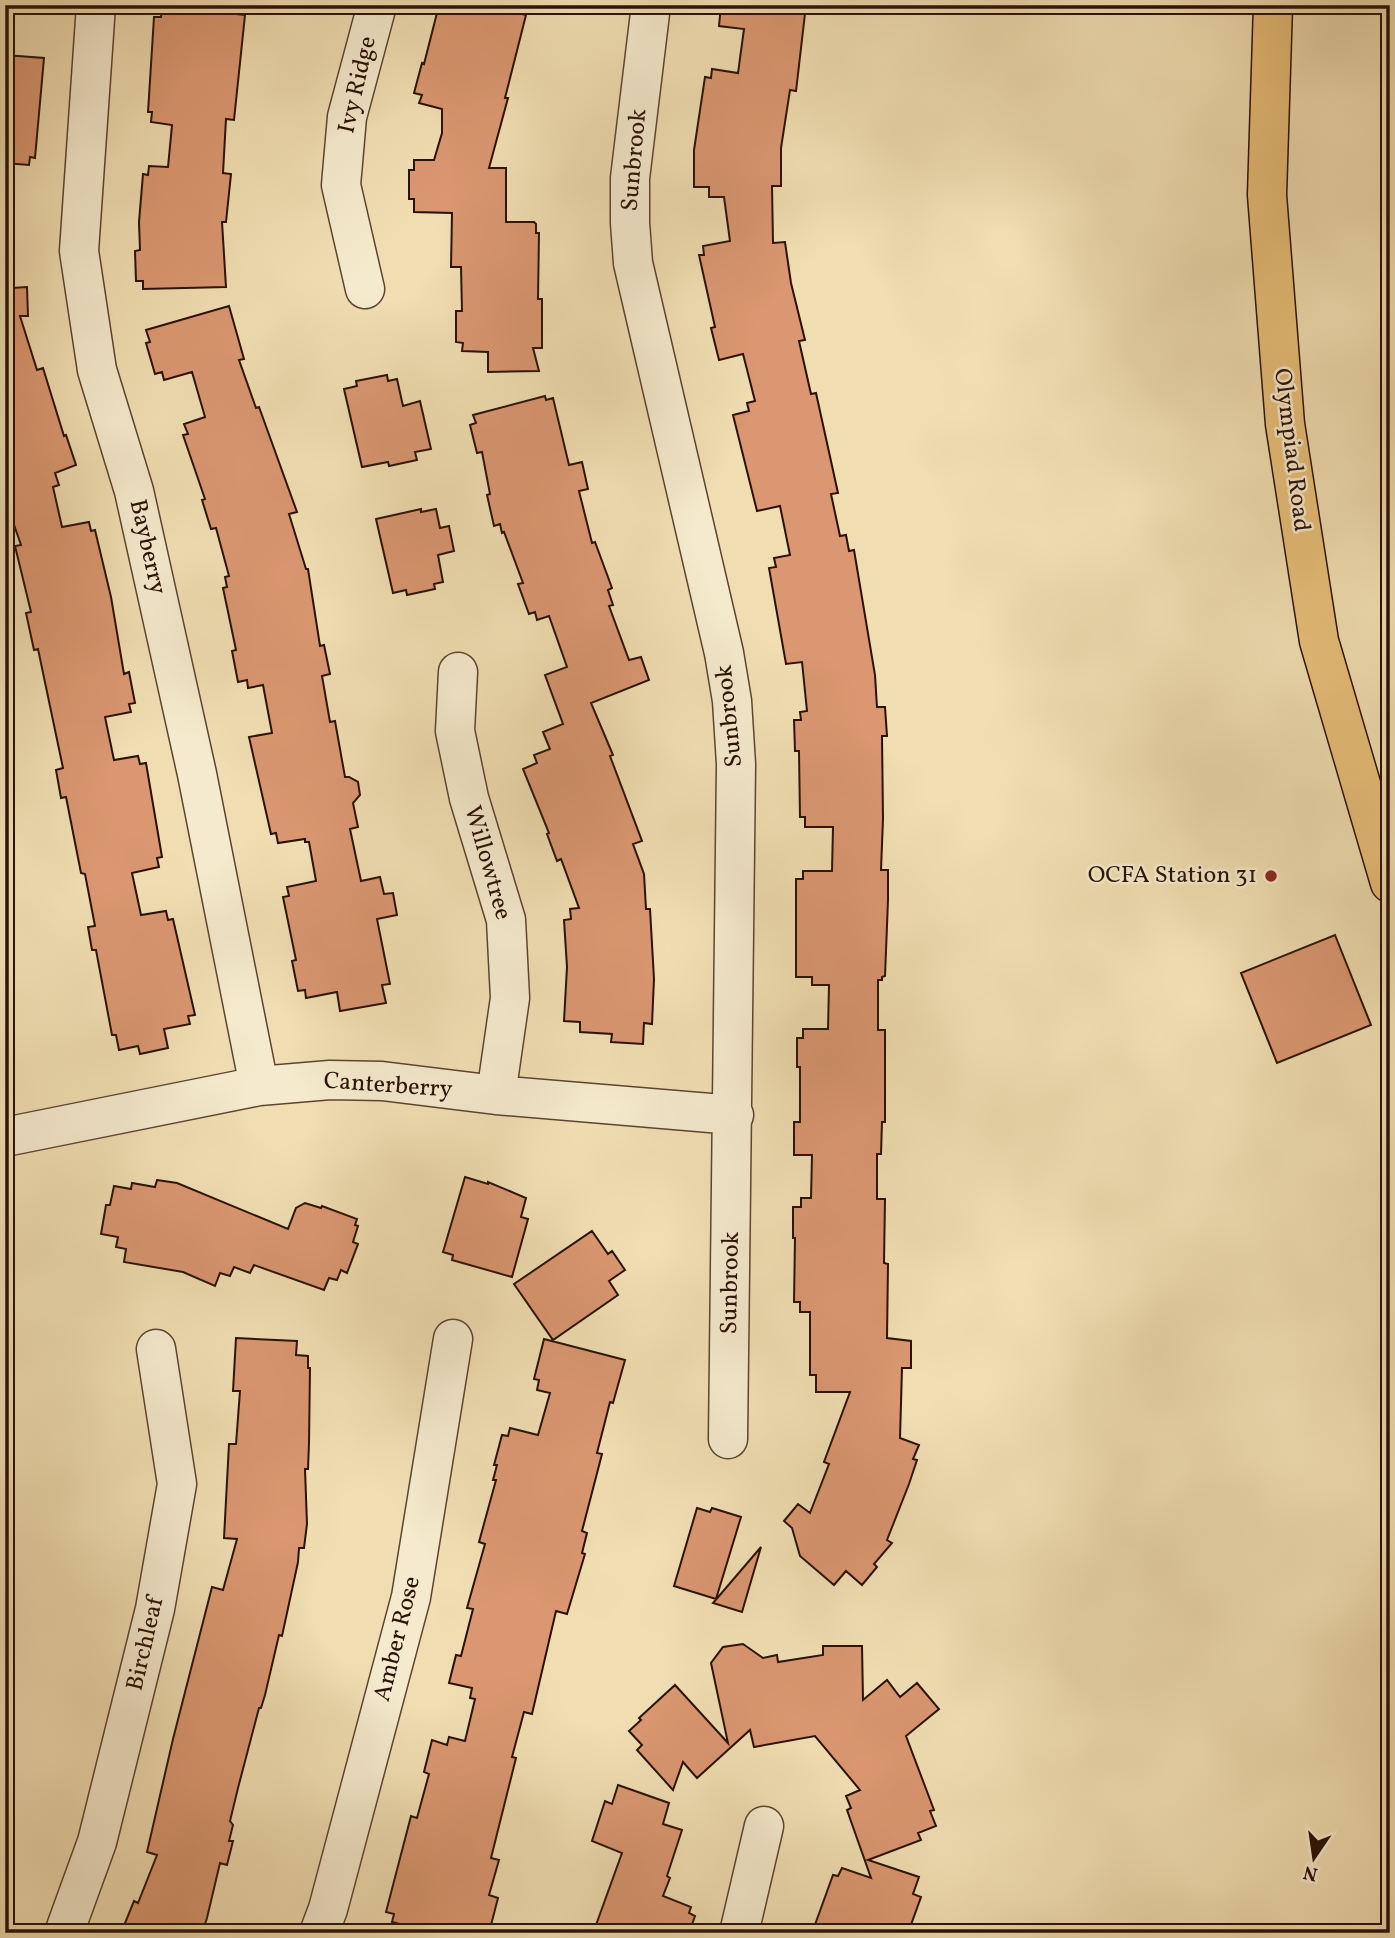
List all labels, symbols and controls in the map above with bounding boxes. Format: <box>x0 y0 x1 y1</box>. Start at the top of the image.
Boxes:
street label: Ivy Ridge <box>330 33 386 137</box>
street label: Sunbrook <box>614 107 656 213</box>
street label: Olympiad Road <box>1264 366 1318 534</box>
street label: Bayberry <box>120 496 174 598</box>
street label: Sunbrook <box>708 663 752 769</box>
street label: Willowtree <box>454 802 520 924</box>
place label: OCFA Station 31 <box>1088 859 1257 893</box>
marker: OCFA Station 31 <box>1263 868 1279 884</box>
street label: Canterberry <box>322 1065 454 1107</box>
street label: Sunbrook <box>713 1231 749 1335</box>
street label: Amber Rose <box>366 1573 430 1705</box>
street label: Birchleaf <box>119 1591 174 1694</box>
north arrow <box>1280 1822 1350 1892</box>
text: N <box>1301 1858 1320 1887</box>

